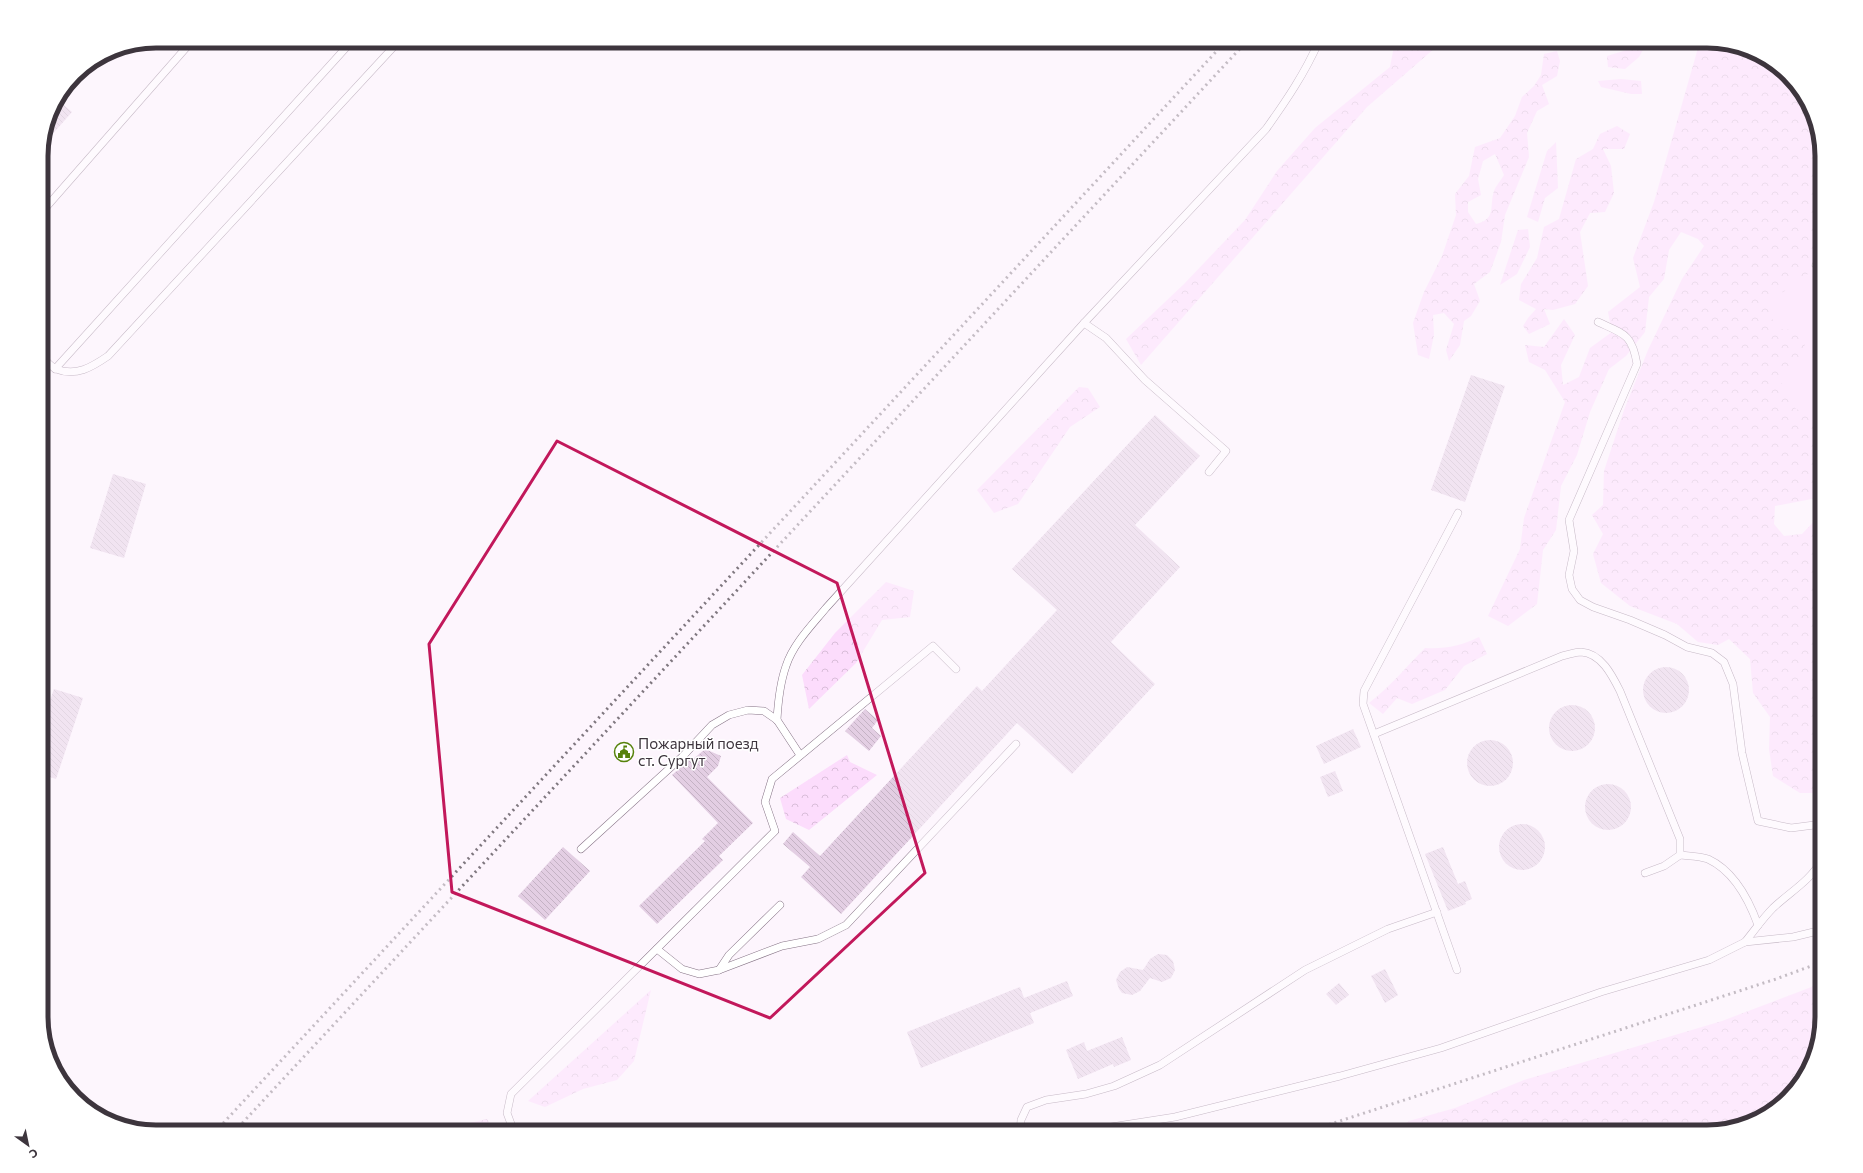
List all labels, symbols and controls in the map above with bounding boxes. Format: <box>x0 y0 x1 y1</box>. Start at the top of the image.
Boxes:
place label: Пожарный поезд ст. Сургут <box>638 734 759 769</box>
public building icon: Пожарный поезд ст. Сургут <box>613 741 635 763</box>
north arrow <box>8 1125 48 1165</box>
text: С <box>27 1146 40 1162</box>

